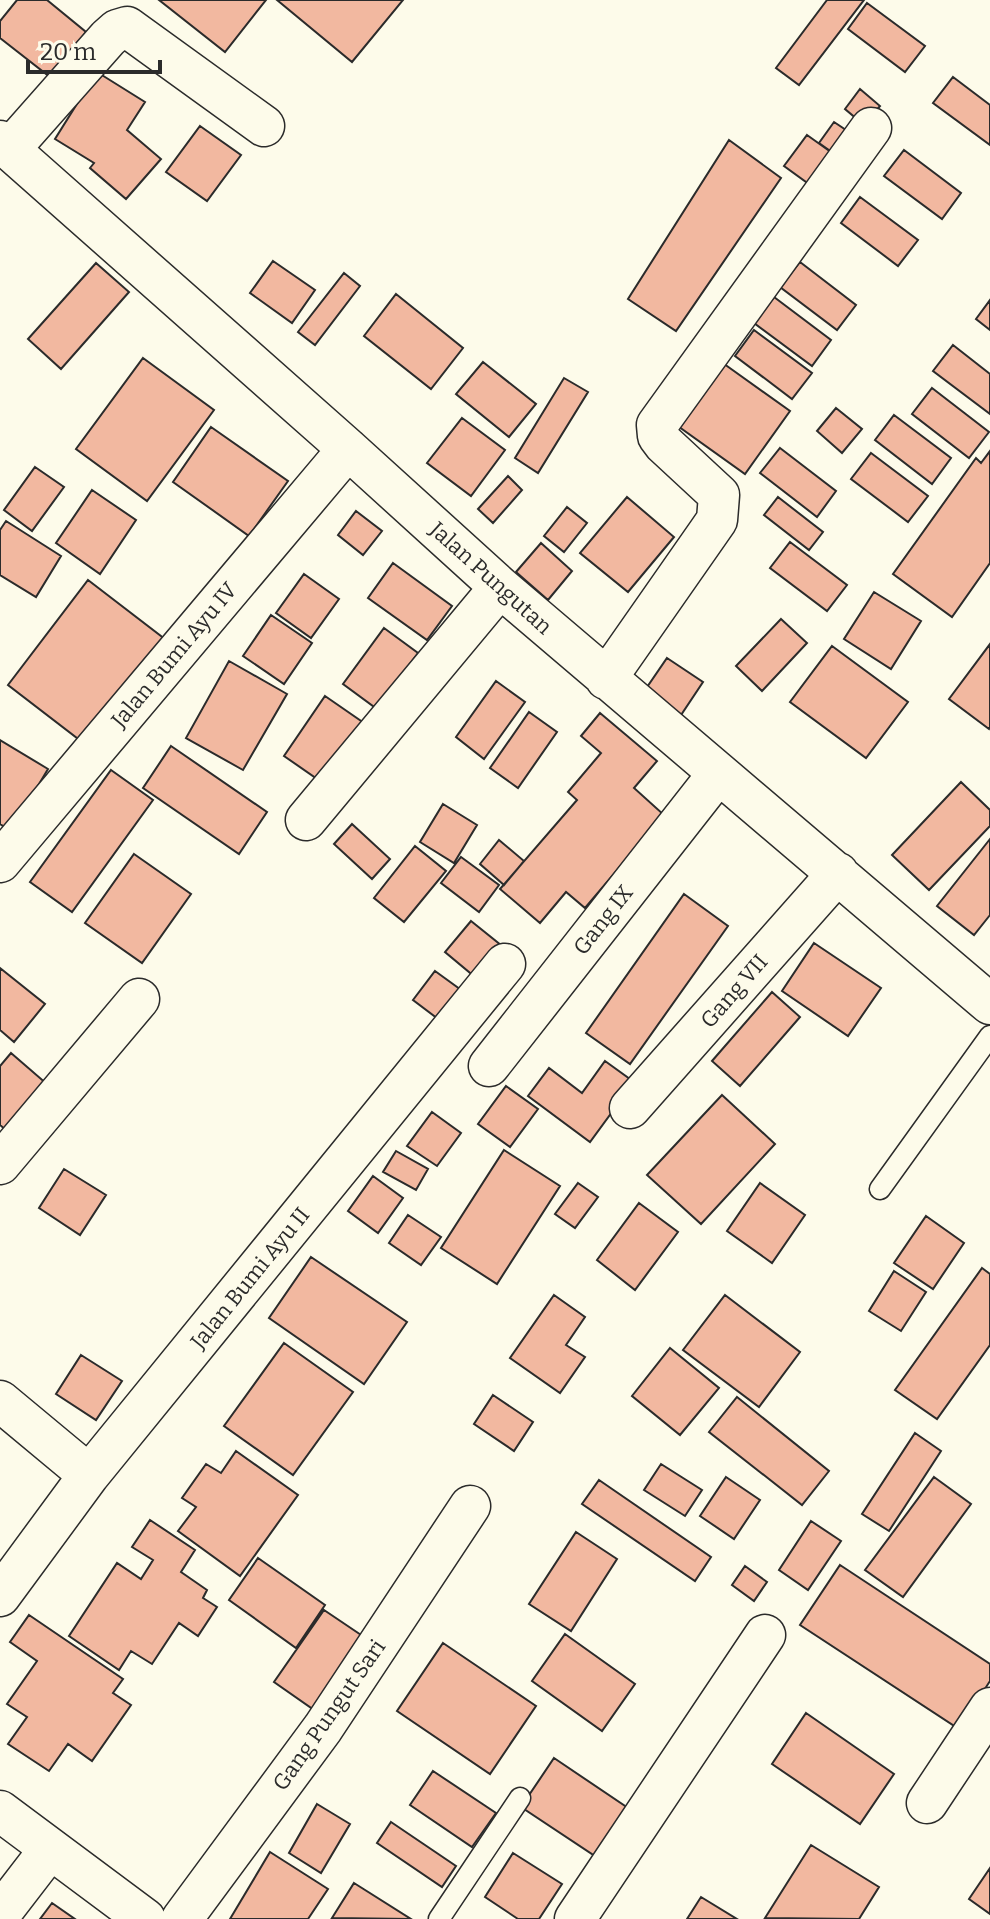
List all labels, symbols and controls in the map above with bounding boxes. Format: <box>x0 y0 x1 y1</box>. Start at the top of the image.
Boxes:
scale bar <box>28 24 160 74</box>
text: 20 m <box>40 38 96 66</box>
street label: Jalan Pungutan <box>424 515 558 640</box>
street label: Jalan Bumi Ayu IV <box>105 576 243 734</box>
street label: Gang IX <box>567 880 639 960</box>
street label: Gang VII <box>695 949 773 1033</box>
street label: Jalan Bumi Ayu II <box>184 1202 315 1355</box>
street label: Gang Pungut Sari <box>267 1634 391 1796</box>

